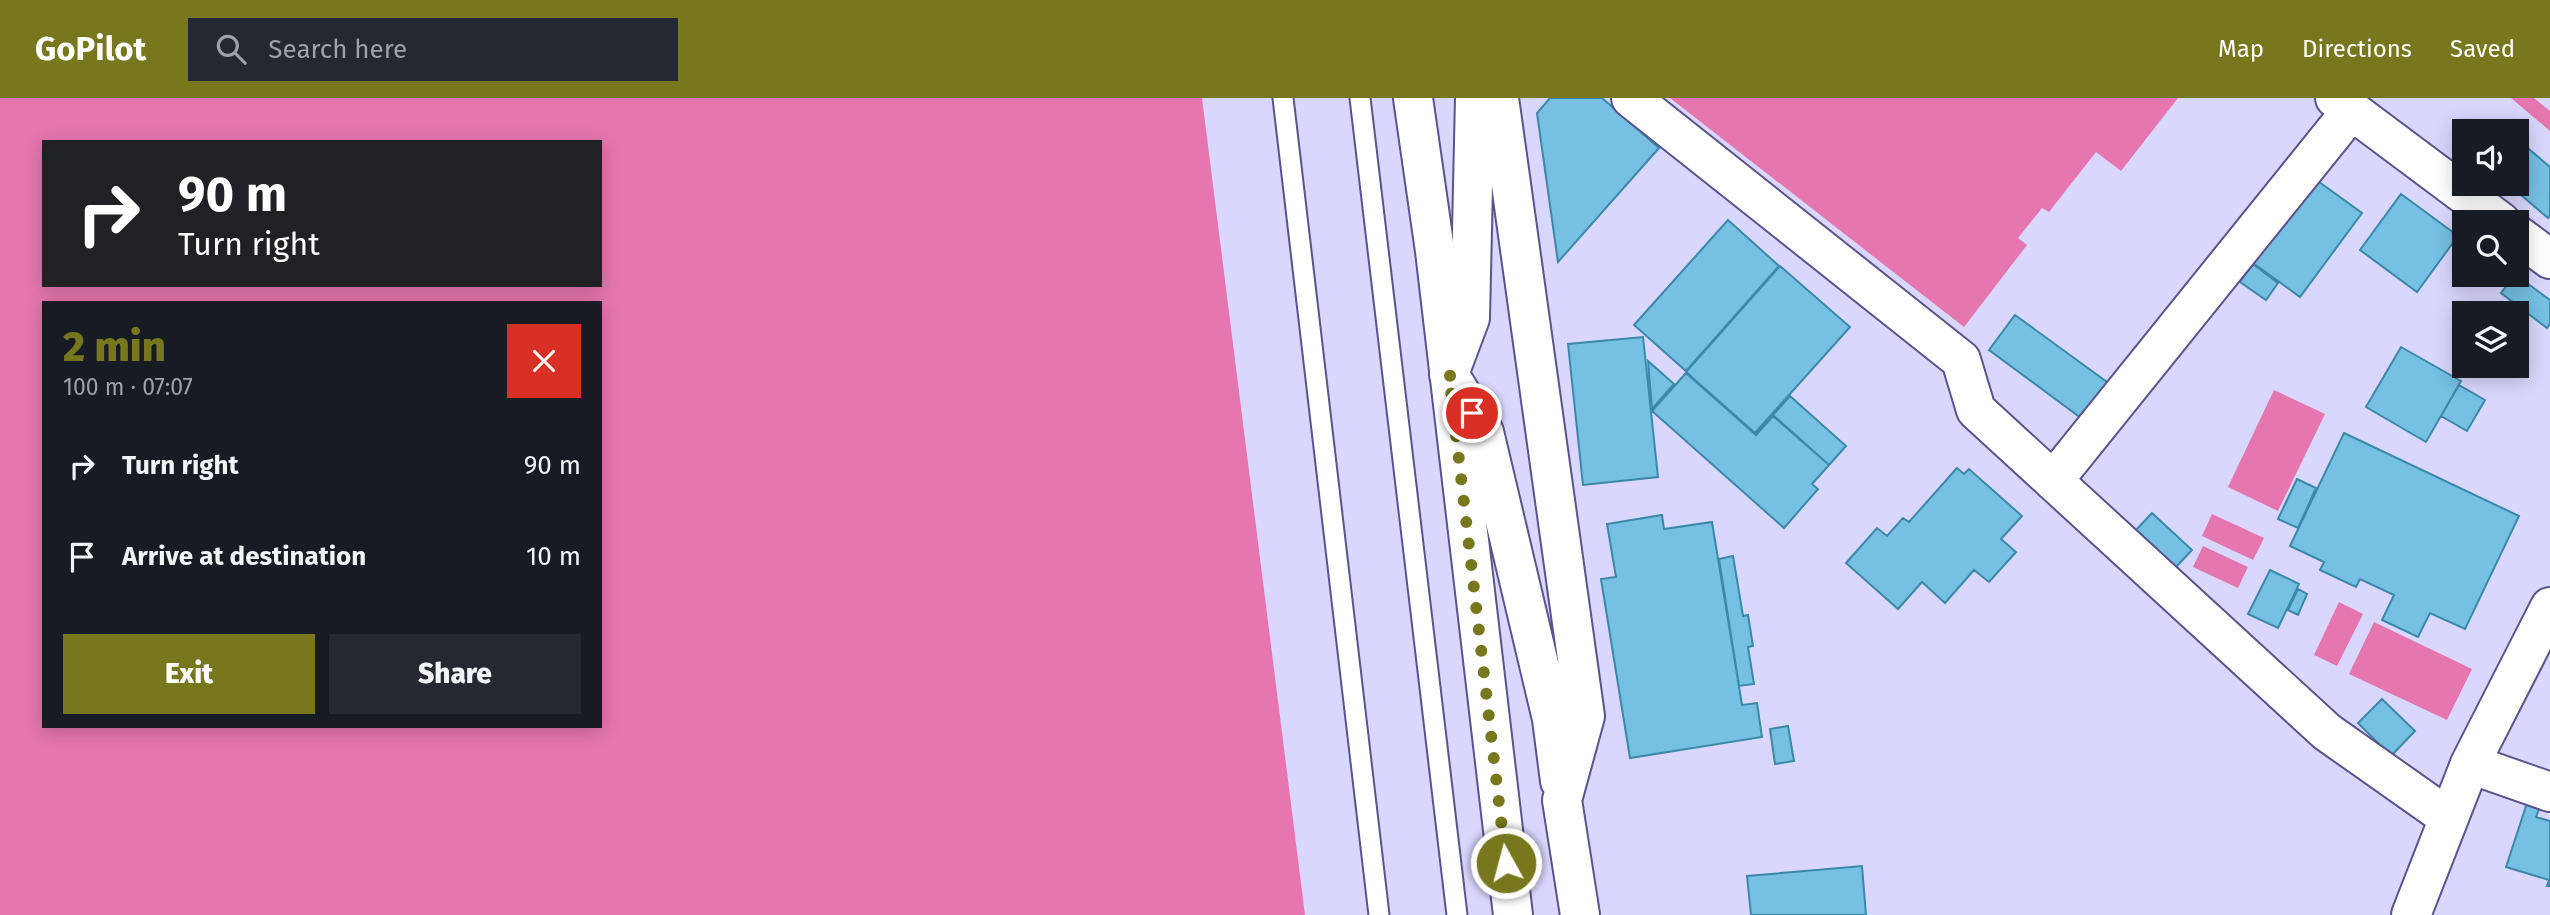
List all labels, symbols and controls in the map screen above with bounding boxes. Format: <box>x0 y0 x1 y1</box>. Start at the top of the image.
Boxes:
search box <box>188 18 678 81</box>
text: GoPilot <box>35 29 146 69</box>
icon: search <box>212 30 250 68</box>
text: Search here <box>268 34 407 65</box>
text: Map <box>2218 35 2264 63</box>
text: Directions <box>2302 35 2412 63</box>
text: Saved <box>2450 35 2515 63</box>
map controls <box>2452 119 2529 378</box>
button: sound <box>2452 119 2529 196</box>
text: 90 m <box>178 165 287 224</box>
icon: right <box>63 168 154 259</box>
button: search <box>2452 210 2529 287</box>
text: Turn right <box>178 225 320 263</box>
button: layers <box>2452 301 2529 378</box>
text: 2 min <box>63 322 166 372</box>
button: close <box>507 324 581 398</box>
text: 100 m · 07:07 <box>63 373 193 401</box>
pin <box>1442 383 1502 443</box>
icon: arrive <box>1453 394 1491 432</box>
icon: right <box>63 447 101 485</box>
text: Turn right <box>122 450 239 481</box>
text: 90 m <box>524 450 581 481</box>
icon: arrive <box>63 538 101 576</box>
text: Arrive at destination <box>122 541 366 572</box>
text: 10 m <box>526 541 581 572</box>
button: Exit <box>63 634 315 714</box>
button: Share <box>329 634 581 714</box>
position arrow <box>1469 826 1543 900</box>

